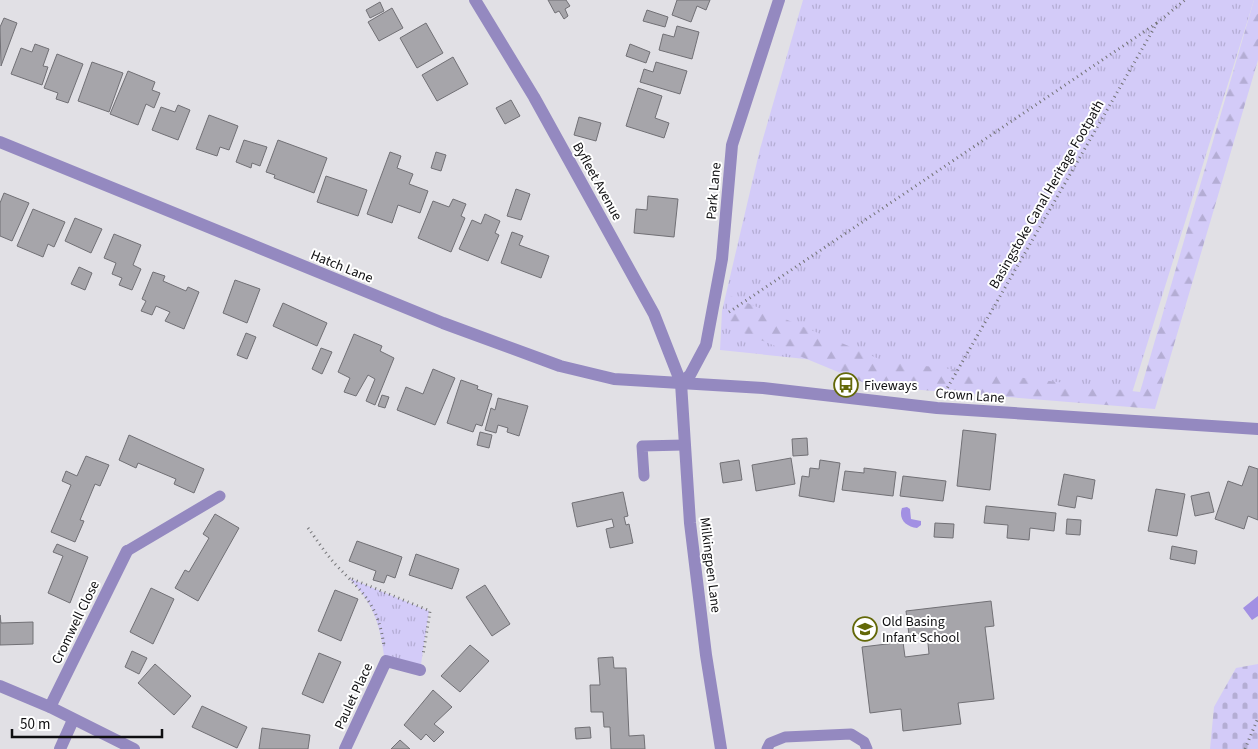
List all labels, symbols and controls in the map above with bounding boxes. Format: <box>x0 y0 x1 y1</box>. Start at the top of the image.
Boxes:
street label: Basingstoke Canal Heritage Footpath <box>984 96 1109 293</box>
street label: Byfleet Avenue <box>567 139 627 224</box>
street label: Park Lane <box>702 162 726 221</box>
street label: Hatch Lane <box>307 245 376 289</box>
bus stop icon: Fiveways <box>833 372 859 398</box>
place label: Fiveways <box>864 376 917 396</box>
street label: Crown Lane <box>935 384 1005 408</box>
street label: Milkingpen Lane <box>694 516 726 614</box>
street label: Cromwell Close <box>47 577 105 668</box>
place label: Old Basing Infant School <box>882 612 960 648</box>
school or university icon: Old Basing Infant School <box>852 616 878 642</box>
street label: Paulet Place <box>330 660 378 733</box>
scale bar <box>12 706 162 738</box>
text: 50 m <box>20 714 50 735</box>

